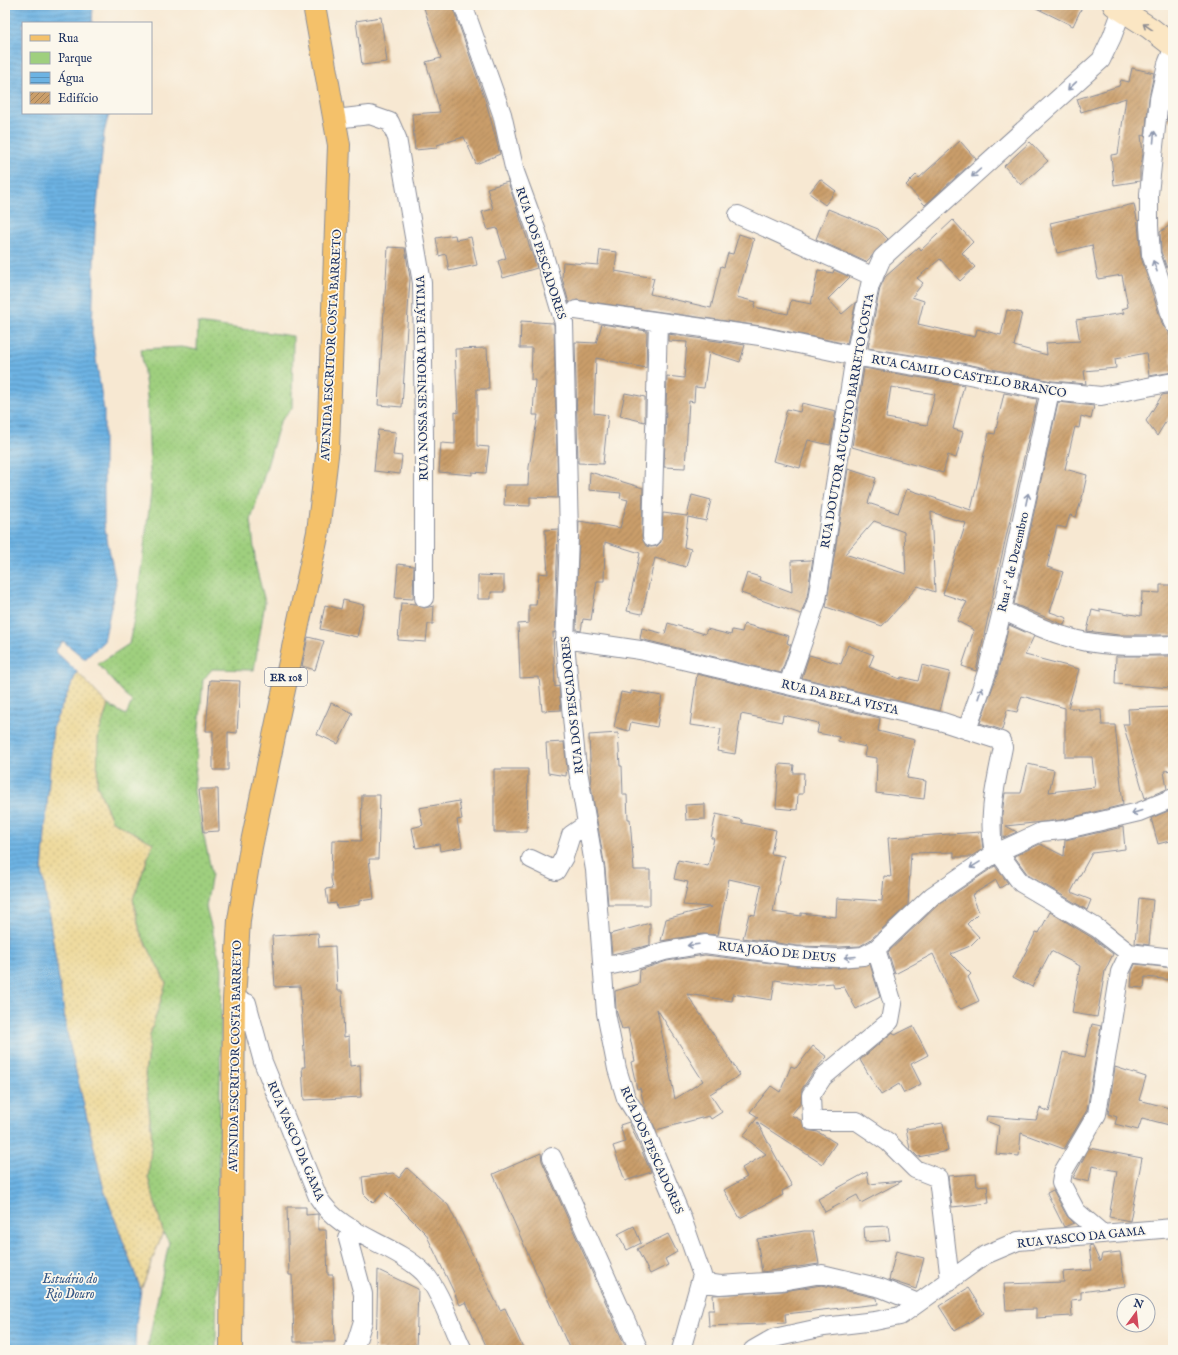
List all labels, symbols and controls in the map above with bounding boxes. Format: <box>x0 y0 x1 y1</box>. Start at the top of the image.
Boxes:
legend <box>22 22 152 114</box>
one-way arrow <box>1143 23 1154 31</box>
text: Rua <box>58 31 79 46</box>
text: Parque <box>58 51 93 67</box>
text: Água <box>57 70 85 86</box>
one-way arrow <box>1067 81 1077 91</box>
text: Edifício <box>58 91 99 106</box>
one-way arrow <box>1150 131 1158 144</box>
one-way arrow <box>970 169 981 178</box>
street label: RUA DOS PESCADORES <box>512 185 569 321</box>
street label: AVENIDA ESCRITOR COSTA BARRETO <box>318 229 345 462</box>
one-way arrow <box>1151 261 1159 273</box>
street label: RUA NOSSA SENHORA DE FÁTIMA <box>412 274 432 481</box>
street label: RUA DOUTOR AUGUSTO BARRETO COSTA <box>818 292 877 550</box>
street label: RUA CAMILO CASTELO BRANCO <box>870 352 1068 401</box>
one-way arrow <box>1023 493 1031 506</box>
street label: Rua 1º de Dezembro <box>995 510 1032 614</box>
street label: RUA DOS PESCADORES <box>558 635 587 775</box>
road number: ER 108 <box>265 668 307 686</box>
street label: RUA DA BELA VISTA <box>780 677 901 719</box>
one-way arrow <box>976 687 984 699</box>
one-way arrow <box>1130 809 1143 816</box>
one-way arrow <box>969 862 981 870</box>
street label: RUA JOÃO DE DEUS <box>717 938 837 967</box>
street label: AVENIDA ESCRITOR COSTA BARRETO <box>226 940 245 1173</box>
one-way arrow <box>687 942 700 949</box>
one-way arrow <box>844 954 857 961</box>
street label: RUA VASCO DA GAMA <box>263 1079 328 1204</box>
street label: RUA DOS PESCADORES <box>617 1084 687 1216</box>
street label: RUA VASCO DA GAMA <box>1016 1223 1147 1252</box>
water label: Estuário do Rio Douro <box>42 1271 98 1303</box>
north arrow <box>1116 1293 1156 1333</box>
text: N <box>1131 1296 1145 1312</box>

